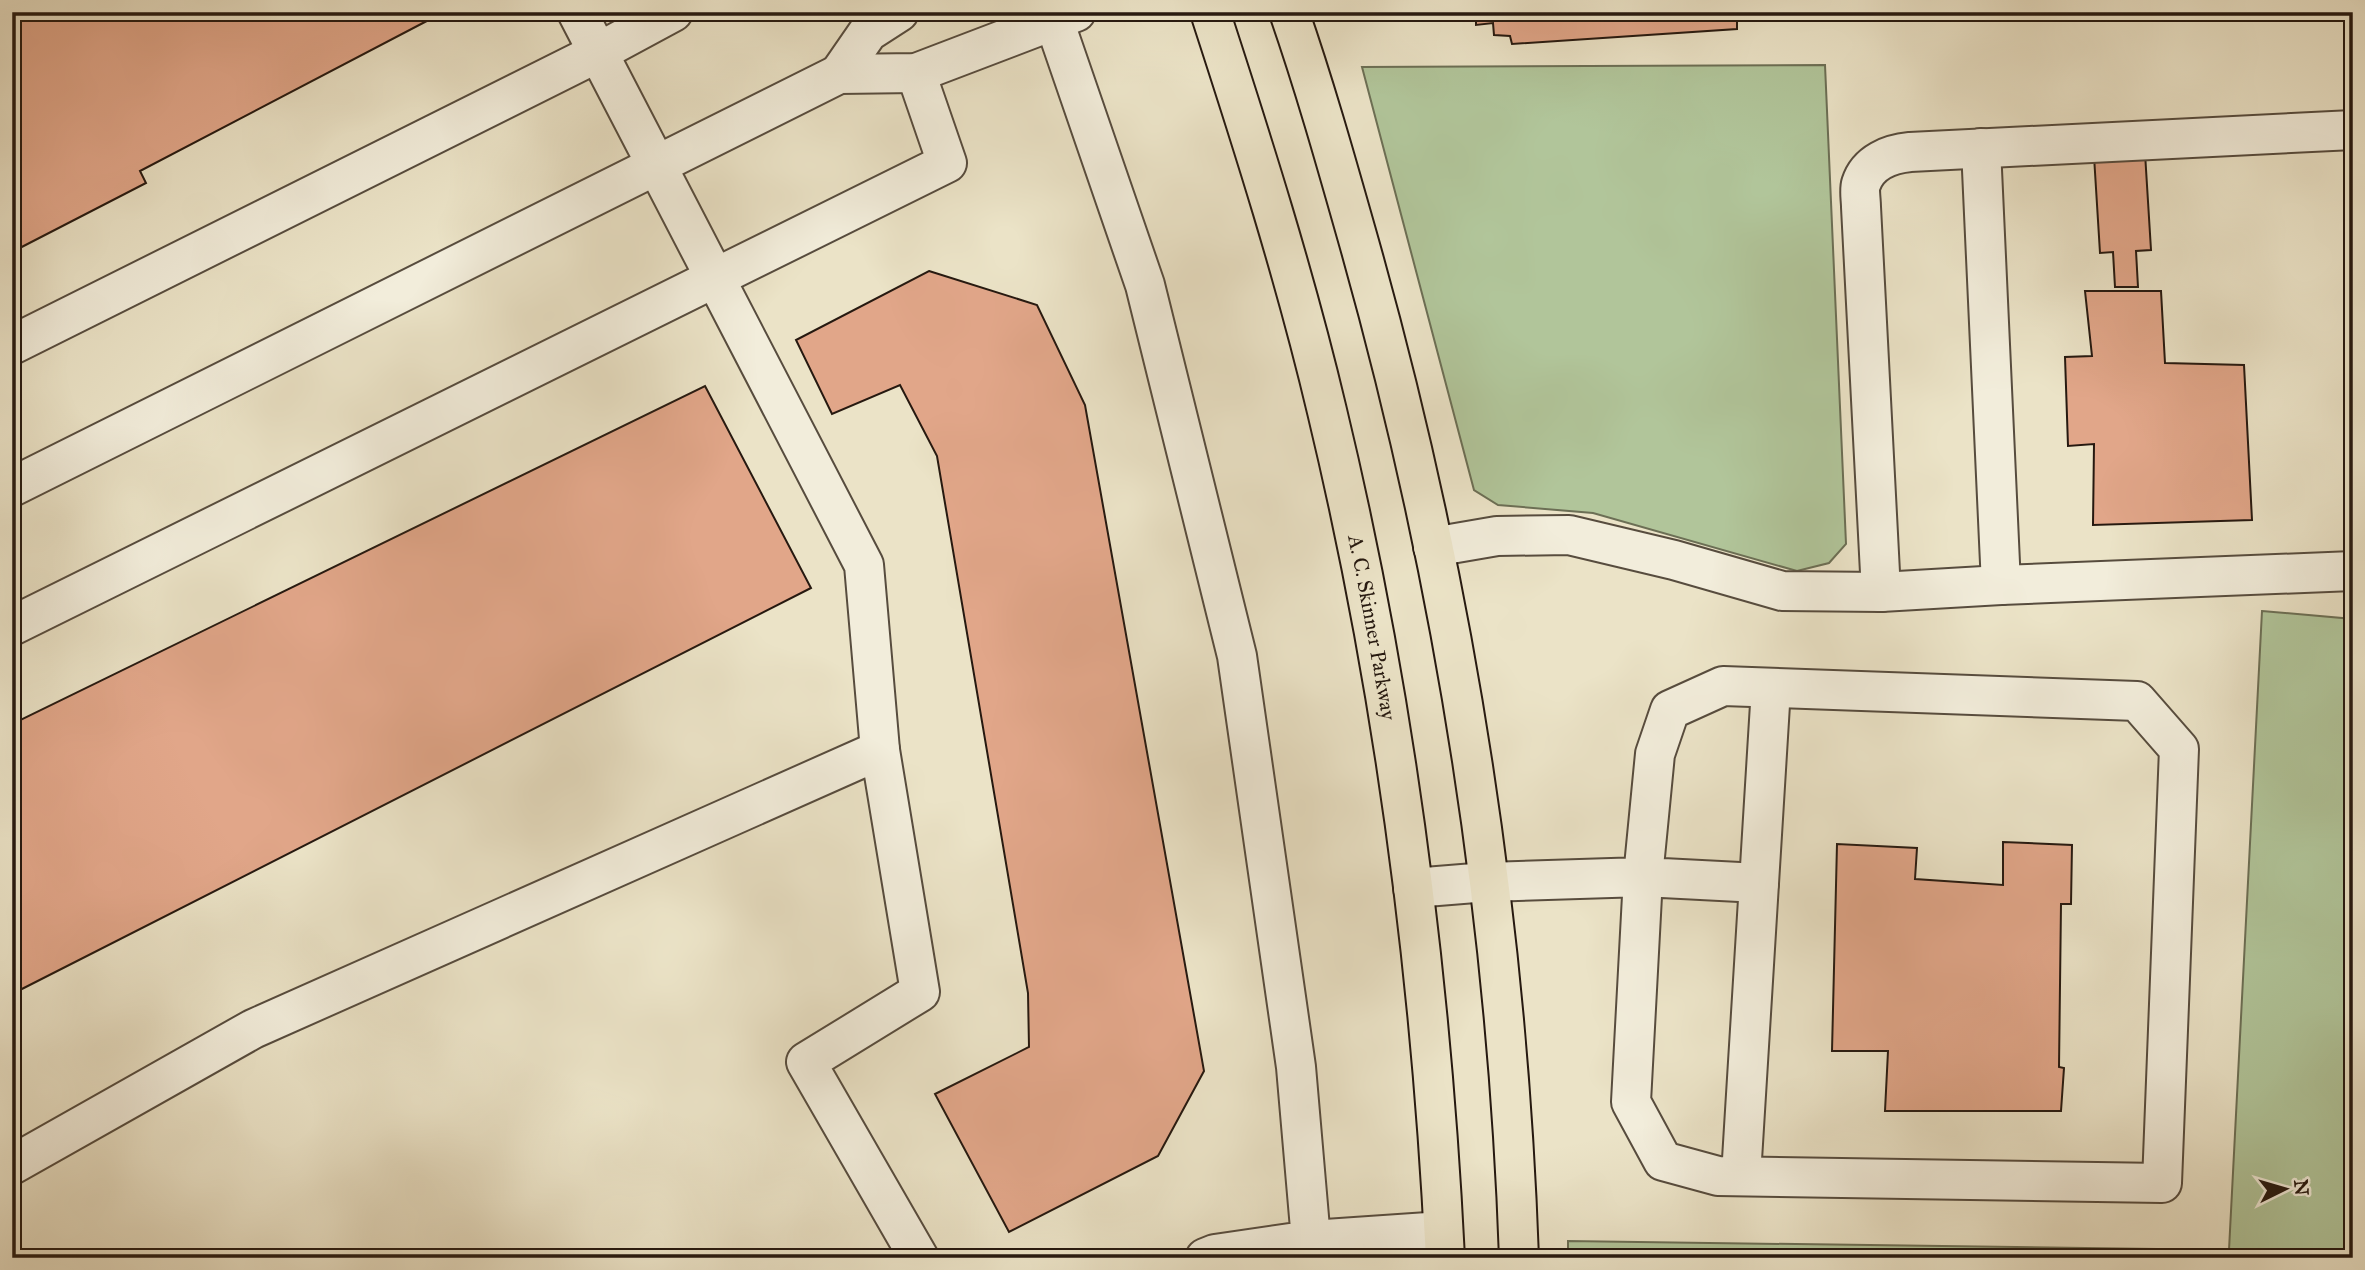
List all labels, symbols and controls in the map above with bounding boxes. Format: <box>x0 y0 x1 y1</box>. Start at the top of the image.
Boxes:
street label: A. C. Skinner Parkway <box>1342 531 1402 723</box>
north arrow <box>2250 1154 2320 1224</box>
text: N <box>2289 1179 2314 1197</box>

